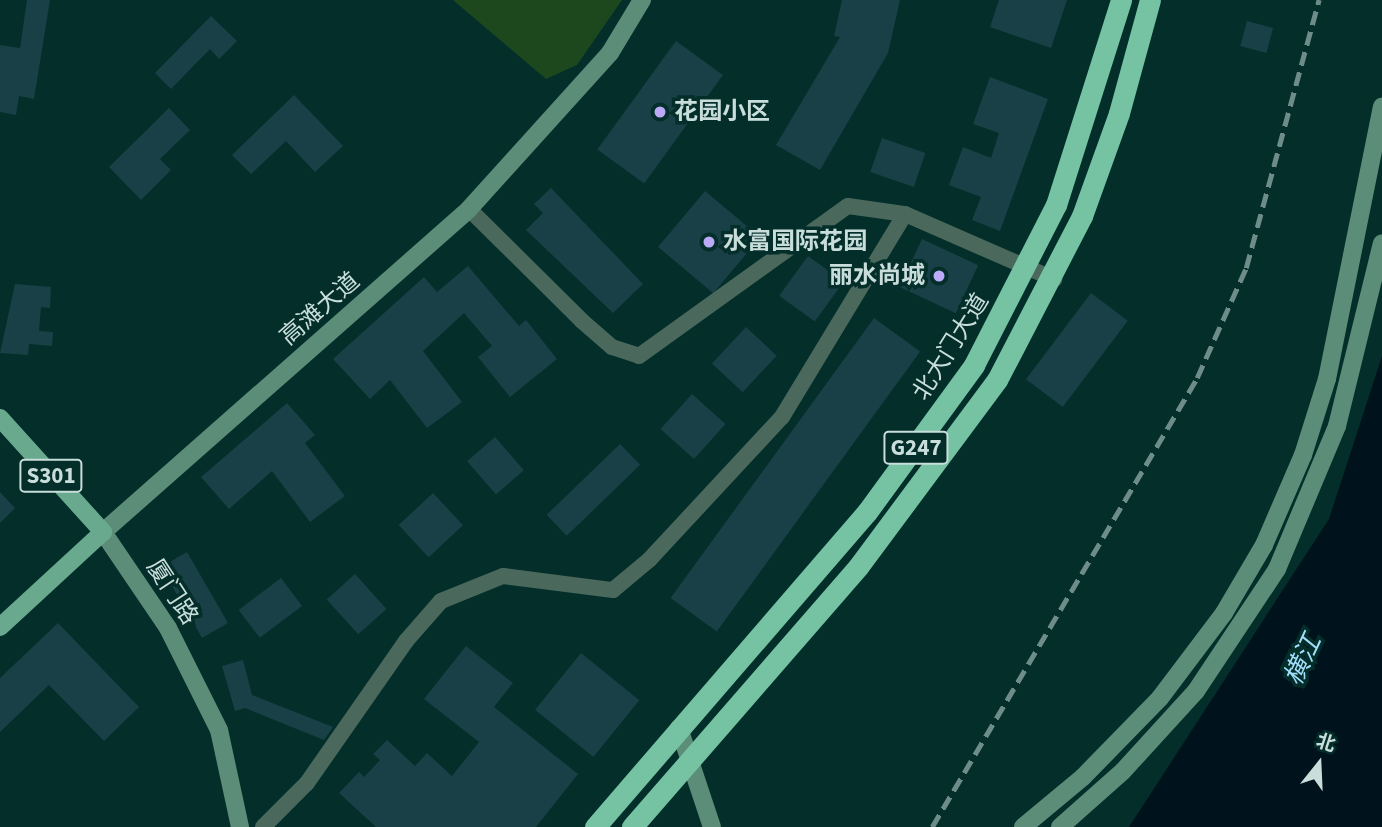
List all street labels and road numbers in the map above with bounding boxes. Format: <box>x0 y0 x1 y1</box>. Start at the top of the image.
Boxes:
street label: 高滩大道 <box>274 267 366 351</box>
street label: 北大门大道 <box>907 288 995 406</box>
road number: G247 <box>883 428 949 468</box>
road number: S301 <box>18 456 84 496</box>
street label: 厦门路 <box>140 554 204 630</box>

